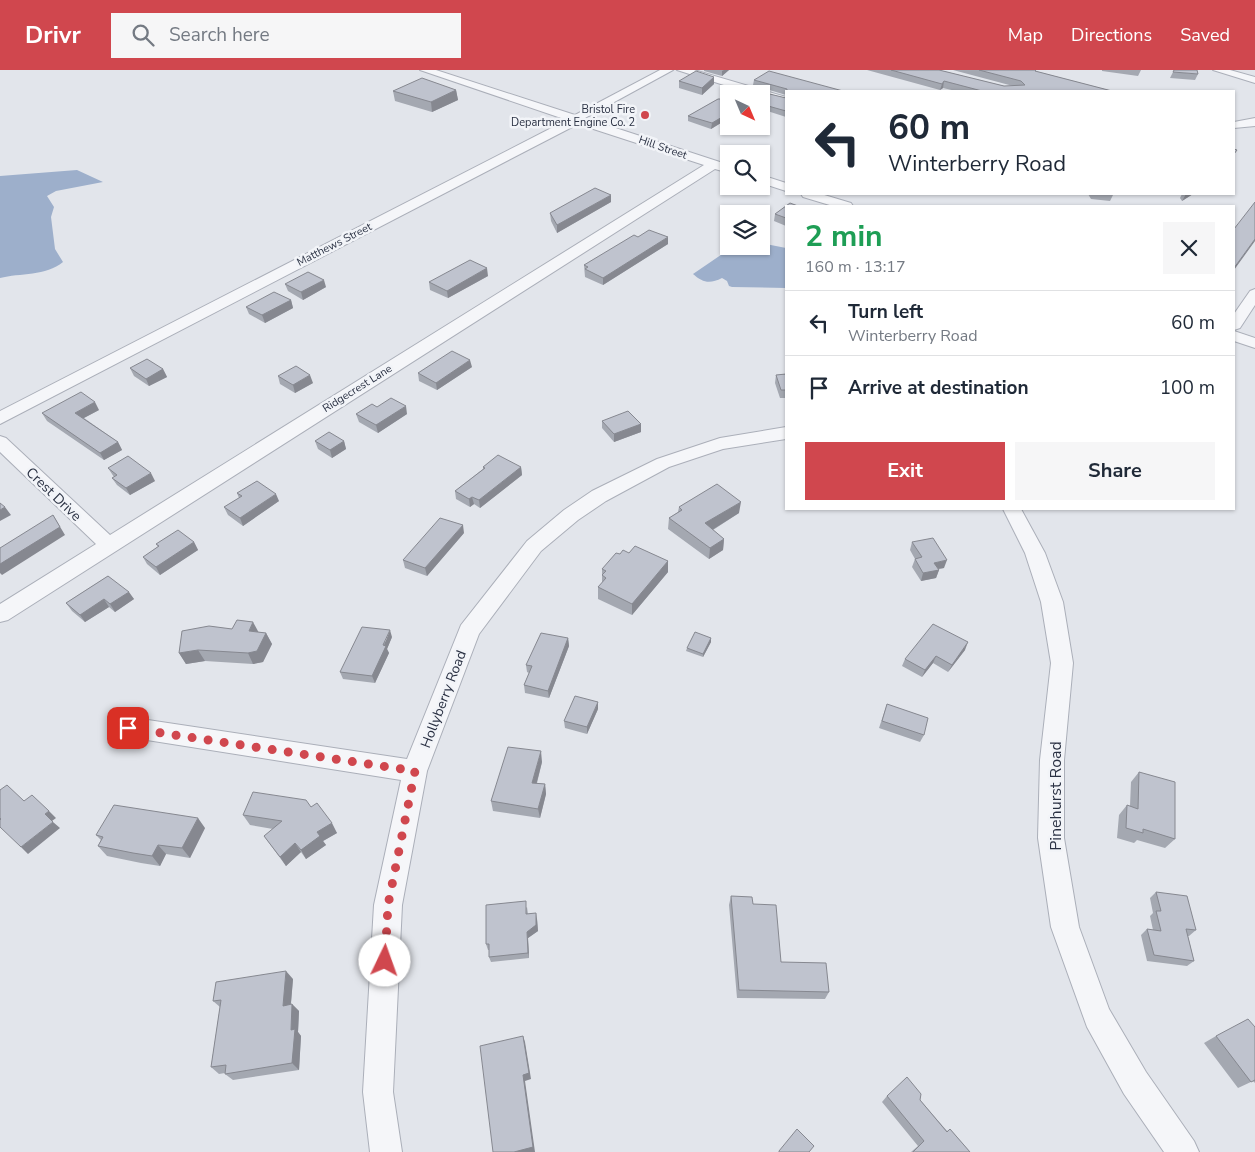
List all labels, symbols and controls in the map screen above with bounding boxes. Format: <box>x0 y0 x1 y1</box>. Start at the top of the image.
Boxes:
search box <box>111 13 461 58</box>
text: Drivr <box>25 19 81 51</box>
icon: search <box>129 21 157 49</box>
text: Search here <box>169 22 270 48</box>
text: Map <box>1008 23 1043 47</box>
text: Directions <box>1071 23 1152 47</box>
text: Saved <box>1180 23 1230 47</box>
north arrow <box>720 85 770 135</box>
map controls <box>720 85 770 255</box>
place label: Bristol Fire Department Engine Co. 2 <box>511 102 635 130</box>
text: 60 m <box>888 104 970 151</box>
marker: Bristol Fire Department Engine Co. 2 <box>639 109 651 121</box>
icon: left <box>805 110 870 175</box>
street label: Hill Street <box>637 132 689 163</box>
button: search <box>720 145 770 195</box>
text: Winterberry Road <box>888 149 1066 179</box>
button: layers <box>720 205 770 255</box>
text: 2 min <box>805 216 883 257</box>
street label: Matthews Street <box>294 219 374 270</box>
button: close <box>1163 222 1215 274</box>
text: 160 m · 13:17 <box>805 256 906 278</box>
text: Turn left <box>848 299 923 325</box>
icon: left <box>805 309 833 337</box>
text: 60 m <box>1171 310 1215 336</box>
text: Winterberry Road <box>848 325 978 347</box>
street label: Ridgecrest Lane <box>320 361 395 416</box>
icon: arrive <box>805 374 833 402</box>
text: Arrive at destination <box>848 375 1029 401</box>
text: 100 m <box>1160 375 1215 401</box>
button: Exit <box>805 442 1005 500</box>
button: Share <box>1015 442 1215 500</box>
street label: Crest Drive <box>22 463 85 526</box>
street label: Hollyberry Road <box>416 648 471 751</box>
pin <box>107 707 149 749</box>
icon: arrive <box>114 714 142 742</box>
street label: Pinehurst Road <box>1045 741 1067 851</box>
position arrow <box>358 934 410 986</box>

